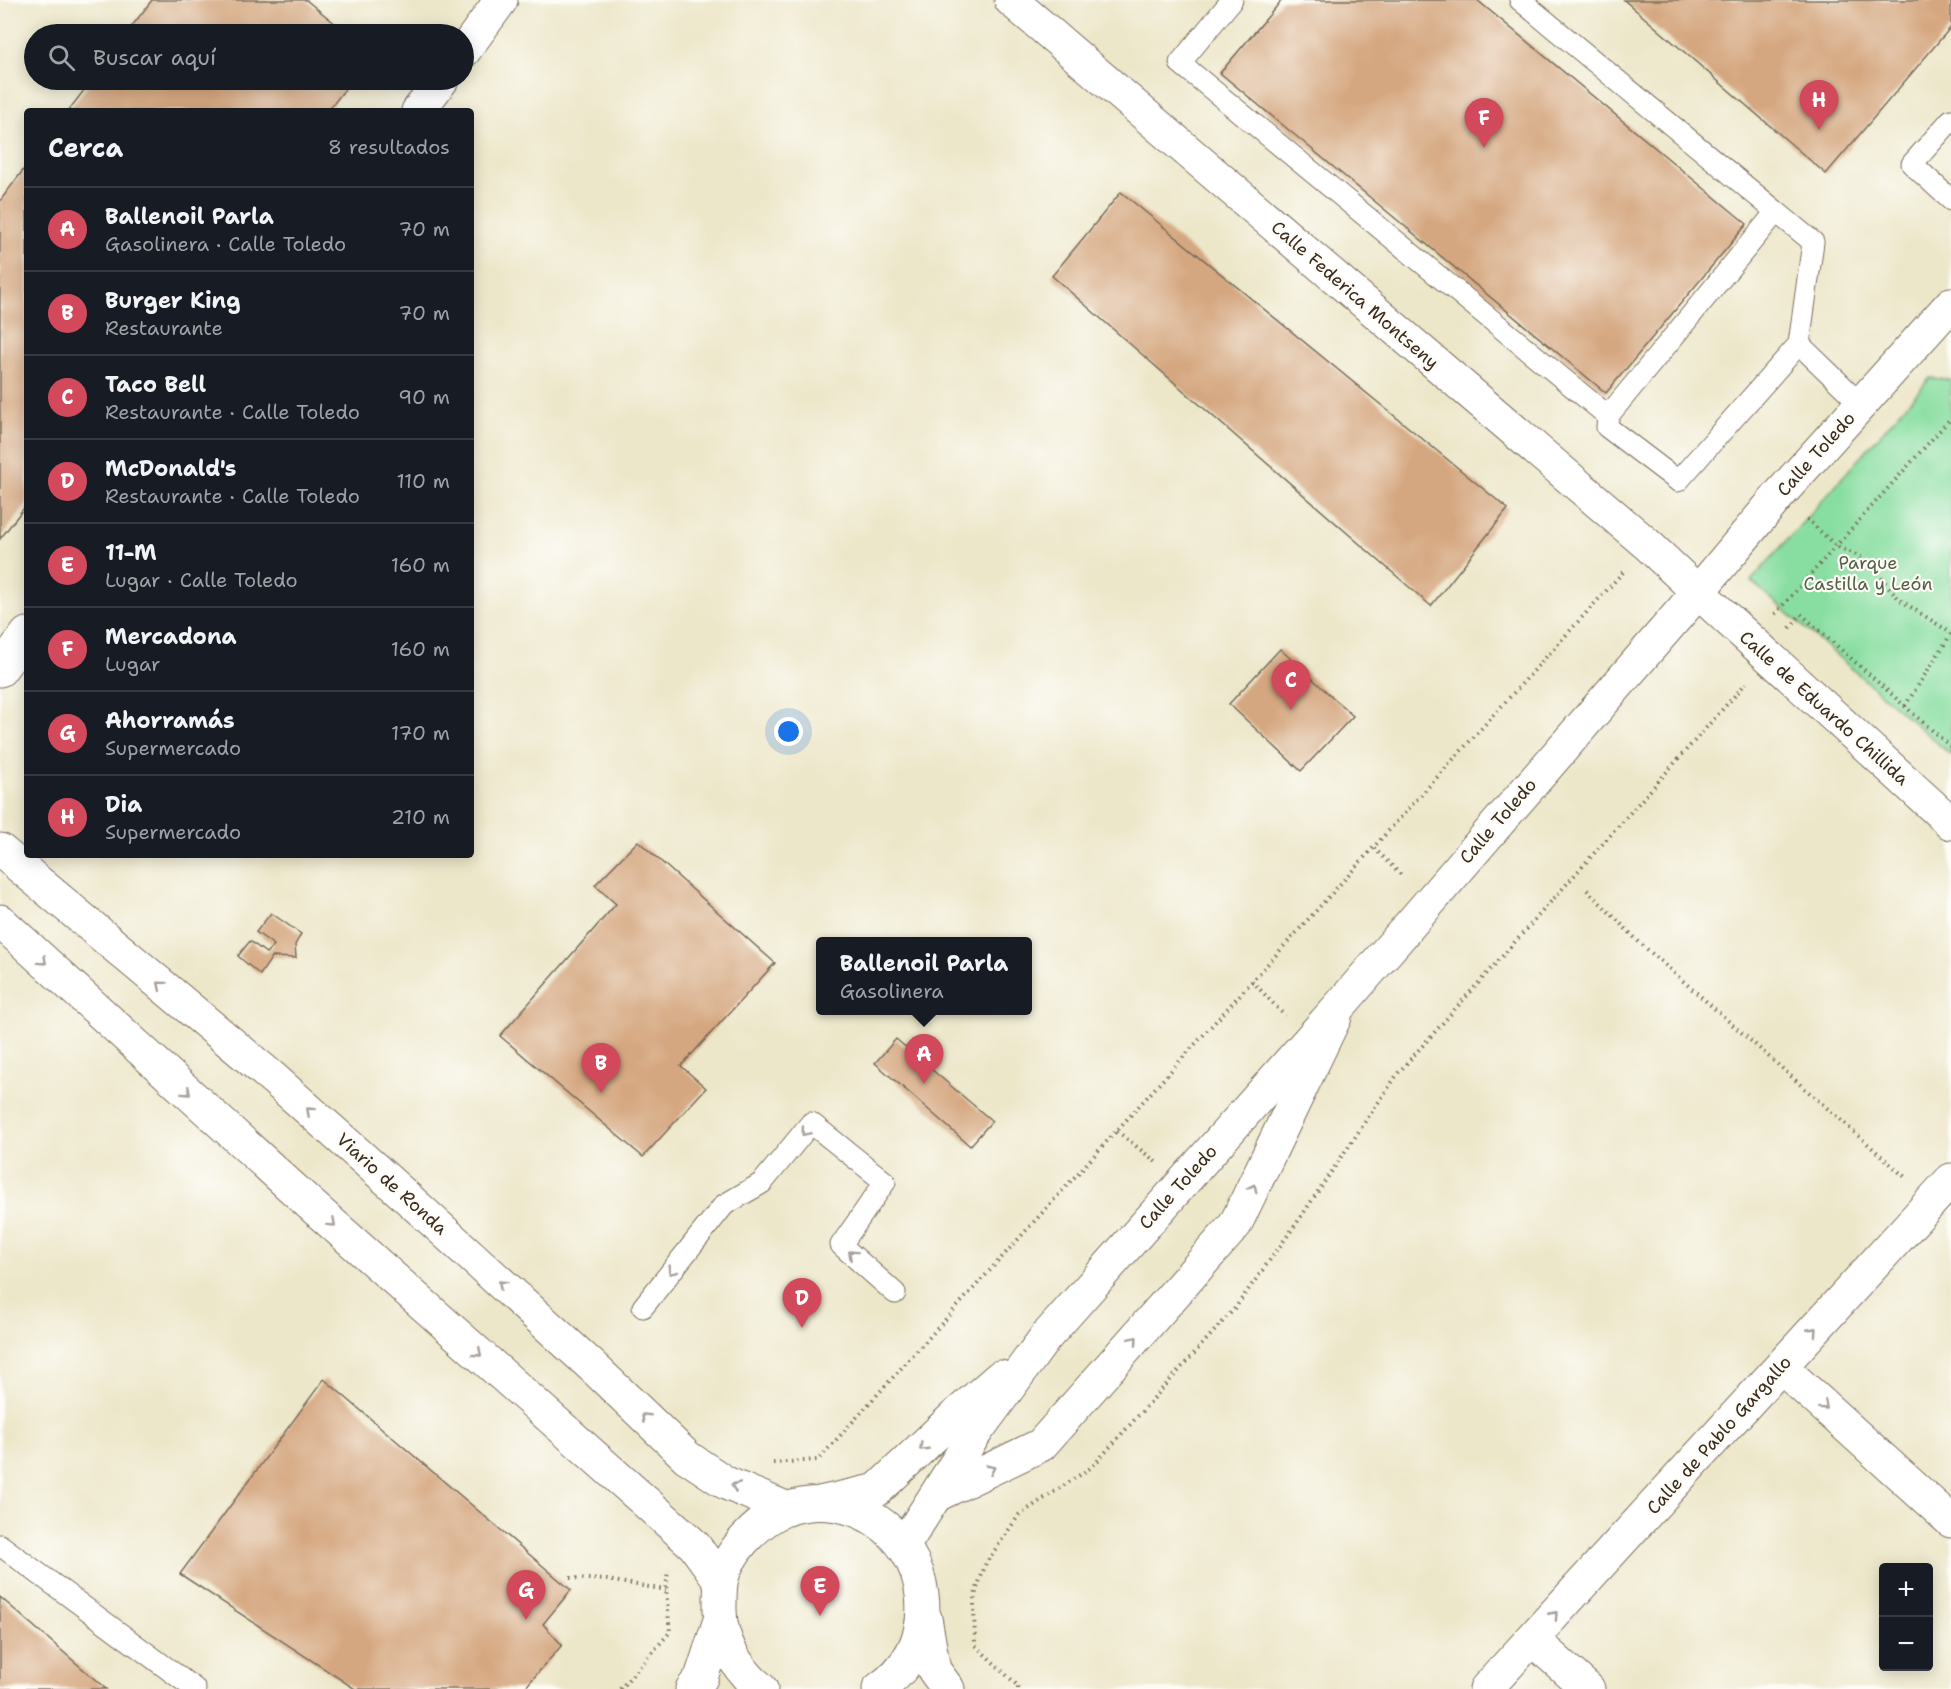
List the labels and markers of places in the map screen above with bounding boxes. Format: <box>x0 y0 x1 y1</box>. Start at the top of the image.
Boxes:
pin: H <box>1800 80 1838 130</box>
pin: F <box>1464 98 1504 148</box>
pin: C <box>1272 660 1310 710</box>
pin: A <box>904 1034 944 1084</box>
pin: B <box>582 1044 620 1093</box>
pin: D <box>782 1278 822 1328</box>
pin: E <box>800 1566 840 1616</box>
pin: G <box>506 1570 546 1620</box>

